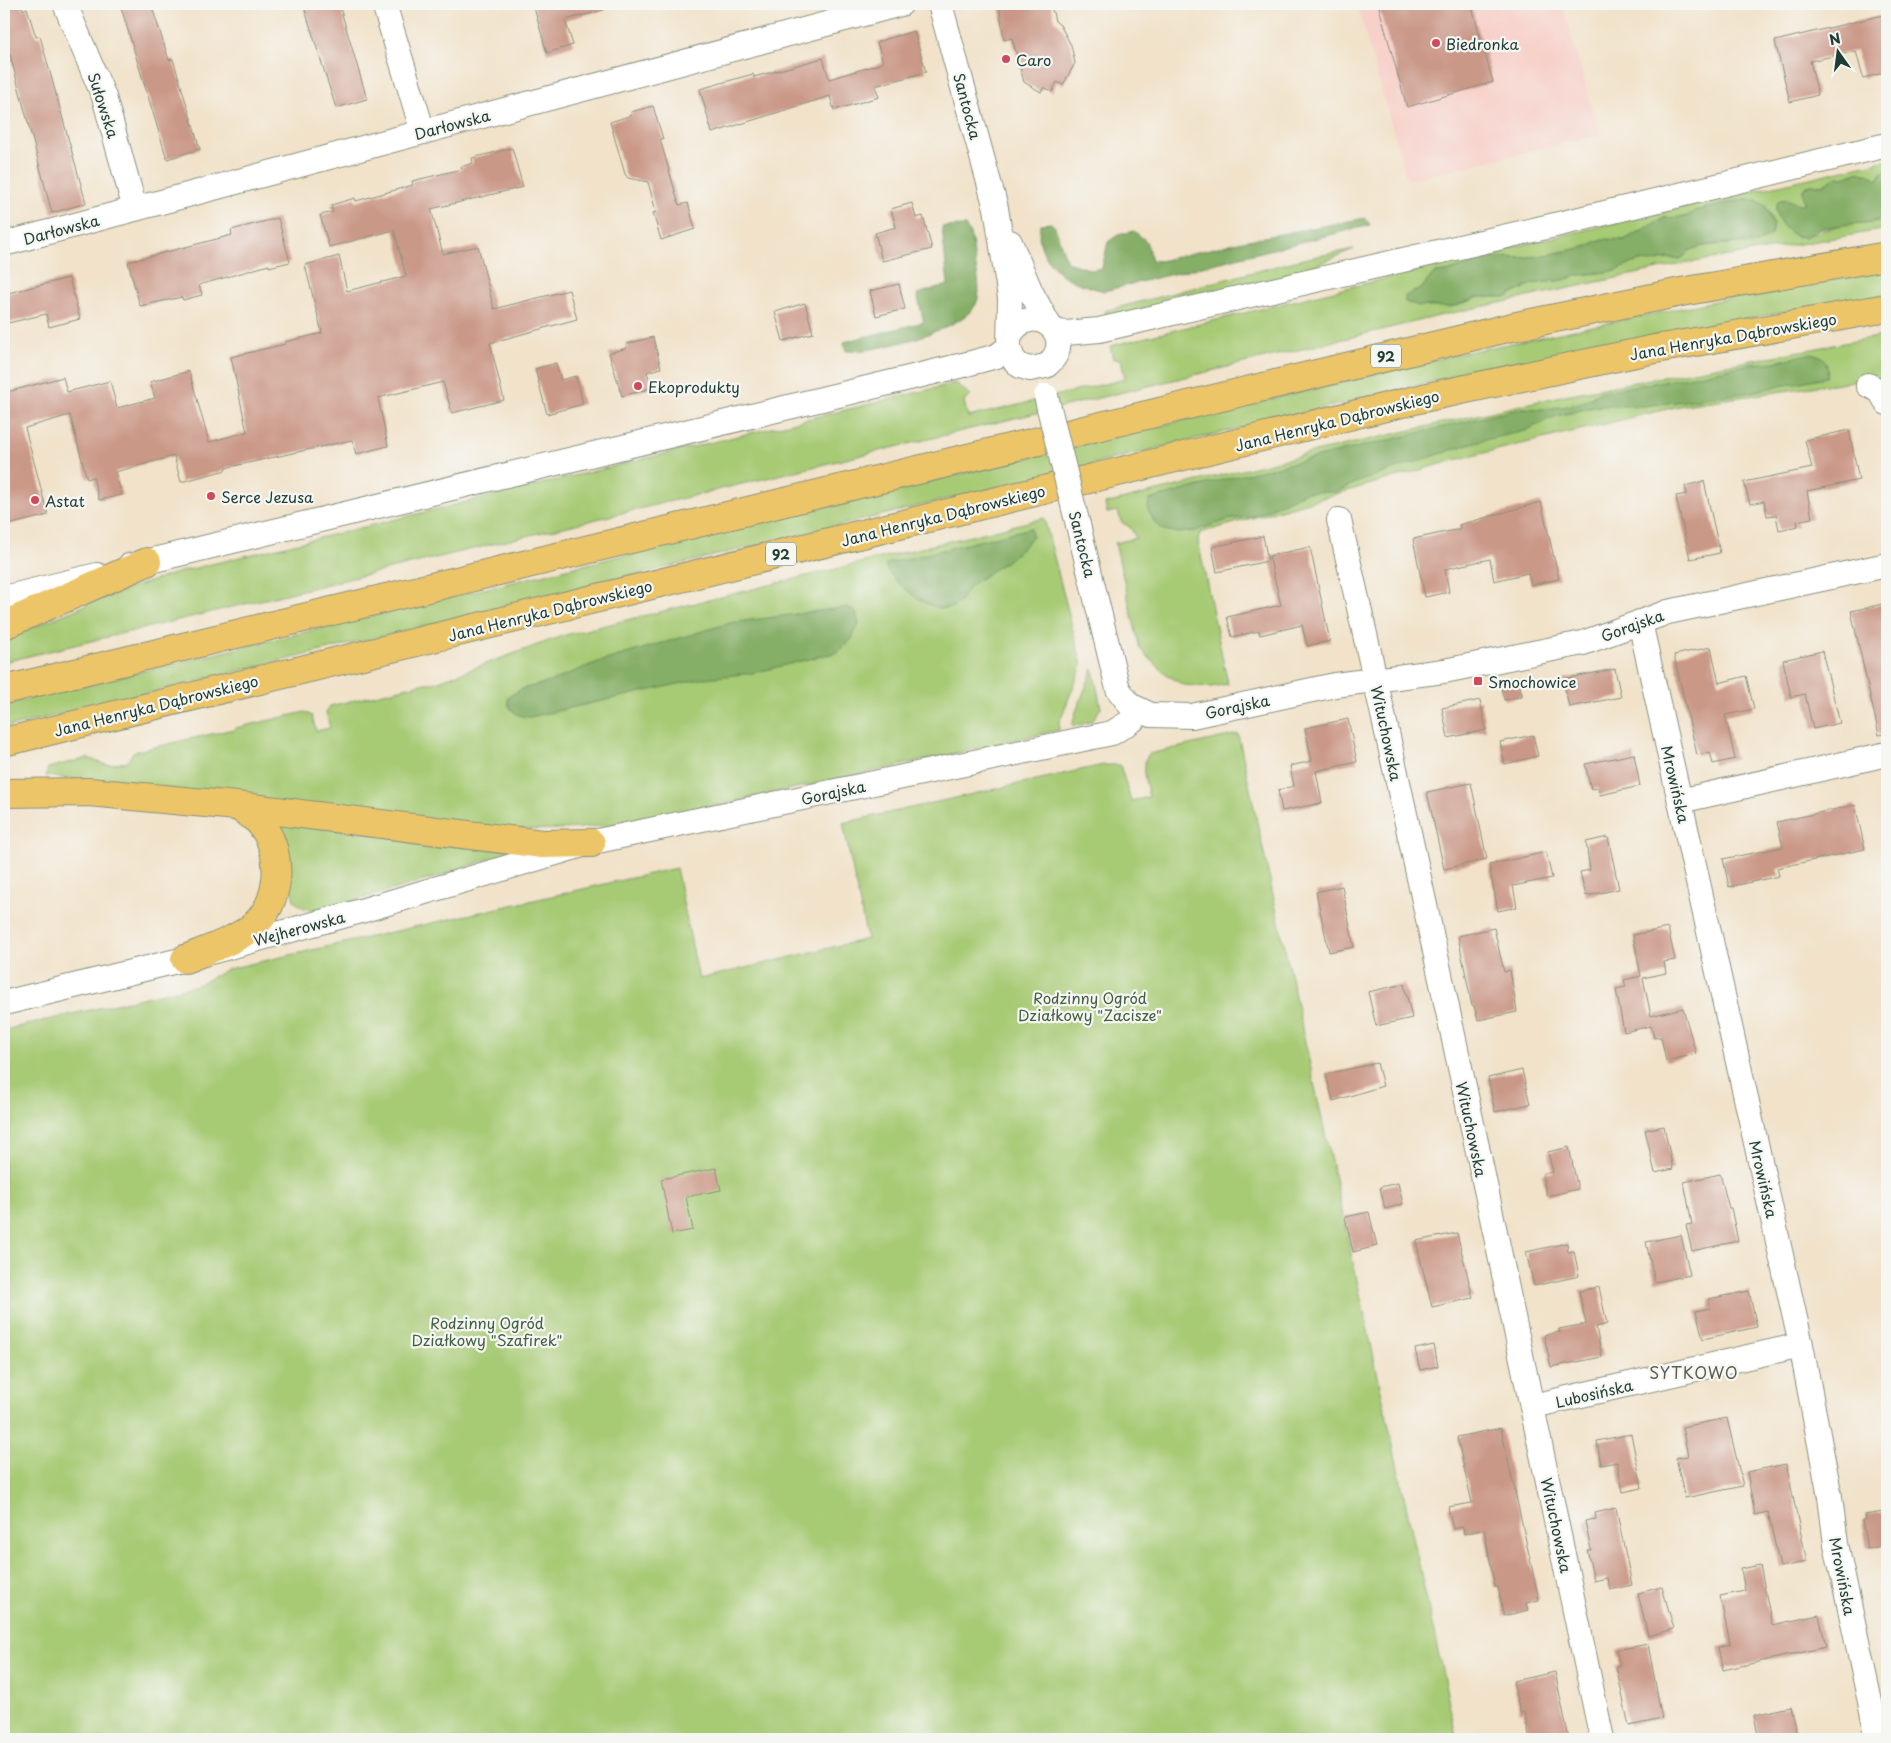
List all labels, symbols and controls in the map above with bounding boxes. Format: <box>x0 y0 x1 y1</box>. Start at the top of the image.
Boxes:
text: N <box>1827 27 1843 50</box>
north arrow <box>1814 28 1864 78</box>
place label: Biedronka <box>1446 32 1519 55</box>
marker: Biedronka <box>1430 37 1442 49</box>
place label: Caro <box>1016 48 1051 71</box>
marker: Caro <box>1000 53 1012 65</box>
street label: Sułowska <box>83 69 126 142</box>
street label: Santocka <box>948 70 988 142</box>
street label: Darłowska <box>412 103 493 145</box>
street label: Darłowska <box>21 208 102 250</box>
street label: Jana Henryka Dąbrowskiego <box>1628 306 1838 366</box>
road number: 92 <box>1371 344 1401 368</box>
place label: Ekoprodukty <box>648 375 740 398</box>
marker: Ekoprodukty <box>632 380 644 392</box>
street label: Jana Henryka Dąbrowskiego <box>1232 383 1442 457</box>
street label: Jana Henryka Dąbrowskiego <box>838 478 1048 552</box>
place label: Serce Jezusa <box>221 485 314 508</box>
place label: Astat <box>45 489 85 512</box>
marker: Serce Jezusa <box>205 490 217 502</box>
marker: Astat <box>29 494 41 506</box>
street label: Santocka <box>1064 508 1103 580</box>
road number: 92 <box>766 542 796 566</box>
street label: Jana Henryka Dąbrowskiego <box>445 573 655 647</box>
street label: Gorajska <box>1597 603 1667 647</box>
street label: Jana Henryka Dąbrowskiego <box>51 668 261 742</box>
place label: Smochowice <box>1488 670 1576 693</box>
marker: Smochowice <box>1472 675 1484 687</box>
street label: Wituchowska <box>1366 683 1408 783</box>
street label: Gorajska <box>1203 688 1272 724</box>
street label: Mrowińska <box>1656 743 1696 826</box>
street label: Gorajska <box>799 774 868 810</box>
street label: Wejherowska <box>251 905 348 951</box>
park label: Rodzinny Ogród Działkowy "Zacisze" <box>1018 986 1162 1026</box>
street label: Wituchowska <box>1451 1079 1493 1179</box>
street label: Mrowińska <box>1744 1138 1784 1221</box>
park label: Rodzinny Ogród Działkowy "Szafirek" <box>411 1311 563 1351</box>
district label: SYTKOWO <box>1649 1360 1739 1384</box>
street label: Lubosińska <box>1553 1373 1636 1413</box>
street label: Wituchowska <box>1536 1475 1578 1575</box>
street label: Mrowińska <box>1824 1535 1862 1618</box>

